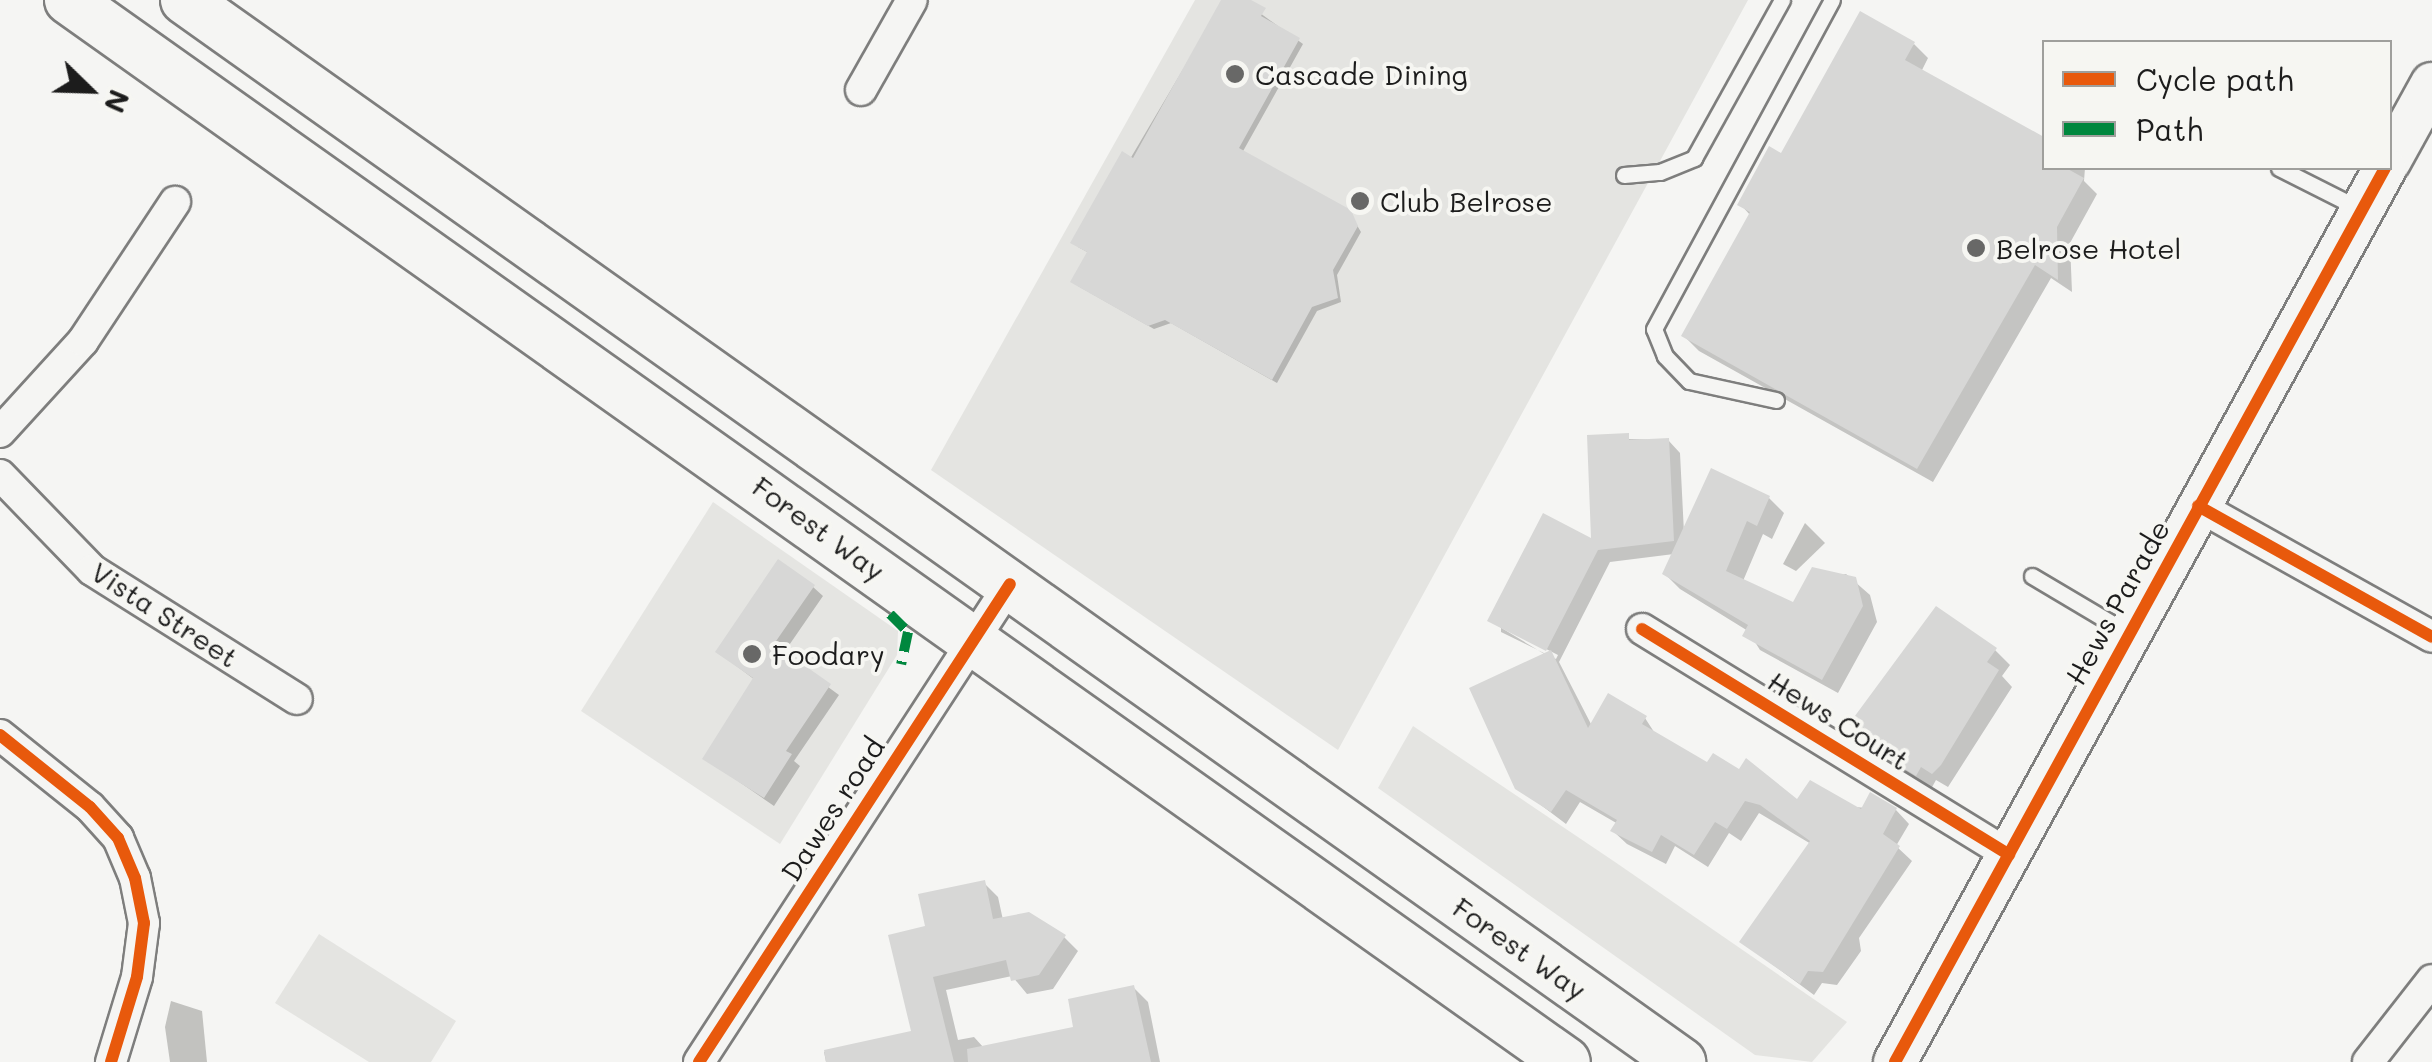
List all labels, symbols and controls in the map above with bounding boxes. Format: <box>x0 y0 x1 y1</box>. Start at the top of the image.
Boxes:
north arrow <box>40 40 140 140</box>
legend <box>2042 40 2392 170</box>
place label: Cascade Dining <box>1255 57 1468 91</box>
text: Cycle path <box>2136 59 2294 99</box>
marker: Cascade Dining <box>1224 63 1246 85</box>
text: N <box>97 85 138 119</box>
text: Path <box>2136 109 2203 149</box>
place label: Club Belrose <box>1380 184 1552 218</box>
marker: Club Belrose <box>1349 190 1371 212</box>
place label: Belrose Hotel <box>1996 231 2182 265</box>
marker: Belrose Hotel <box>1965 237 1987 259</box>
street label: Forest Way <box>746 469 892 587</box>
street label: Hews Parade <box>2058 514 2176 690</box>
street label: Vista Street <box>85 554 245 674</box>
place label: Foodary <box>772 637 885 671</box>
marker: Foodary <box>741 643 763 665</box>
street label: Hews Court <box>1762 663 1916 777</box>
street label: Dawes road <box>773 731 891 887</box>
street label: Forest Way <box>1447 890 1593 1006</box>

